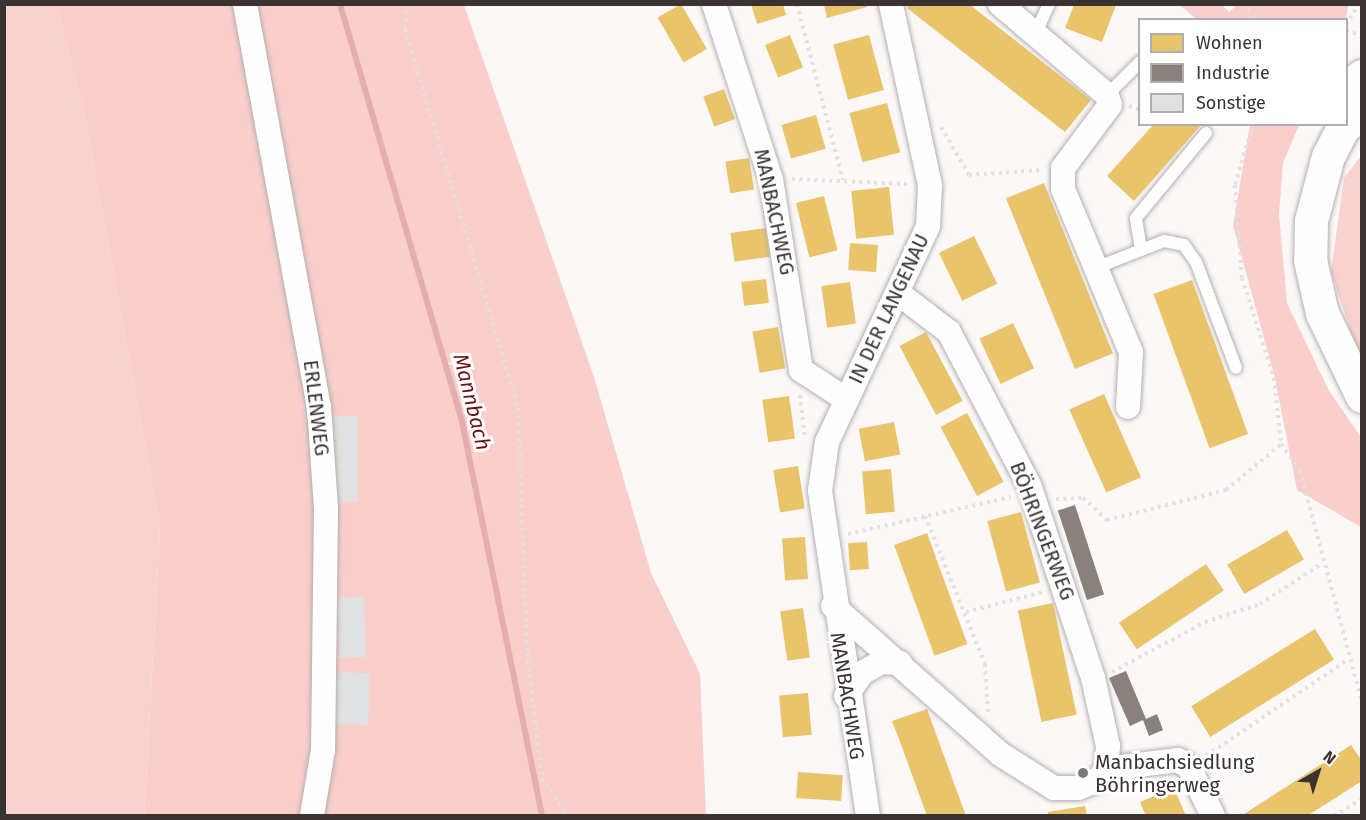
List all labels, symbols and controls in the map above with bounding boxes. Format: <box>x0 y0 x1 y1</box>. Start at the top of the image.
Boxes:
legend <box>1138 18 1348 126</box>
text: Wohnen <box>1196 32 1263 54</box>
text: Industrie <box>1196 62 1270 84</box>
text: Sonstige <box>1196 92 1266 114</box>
street label: MANBACHWEG <box>749 147 799 277</box>
street label: IN DER LANGENAU <box>844 230 934 388</box>
water label: Mannbach <box>448 351 496 453</box>
street label: ERLENWEG <box>298 359 334 457</box>
street label: BÖHRINGERWEG <box>1005 458 1079 604</box>
street label: MANBACHWEG <box>825 631 869 761</box>
north arrow <box>1288 742 1348 802</box>
text: N <box>1320 747 1340 768</box>
place label: Manbachsiedlung Böhringerweg <box>1095 750 1254 797</box>
marker: Manbachsiedlung Böhringerweg <box>1076 766 1090 780</box>

